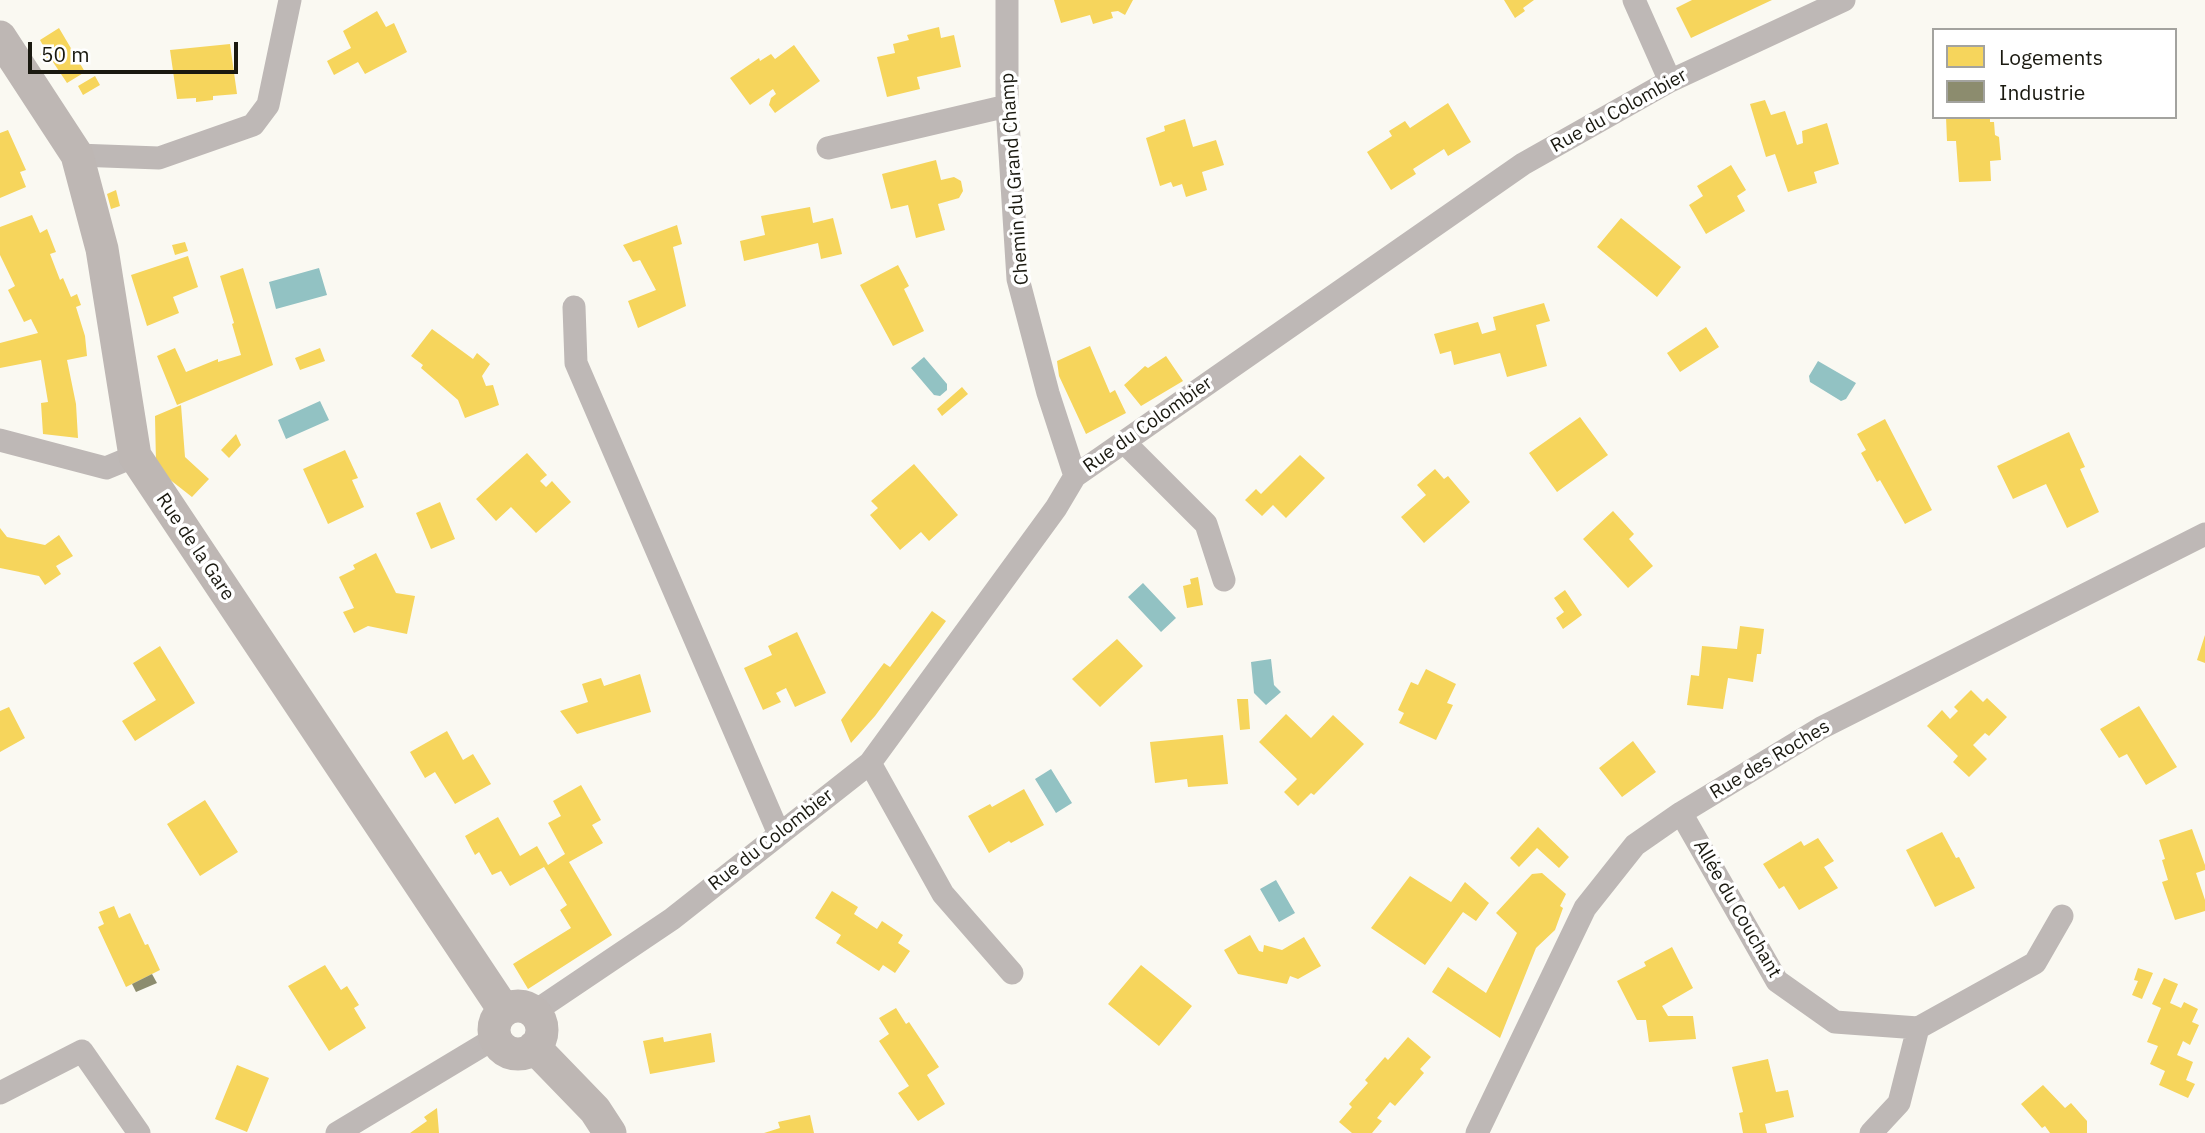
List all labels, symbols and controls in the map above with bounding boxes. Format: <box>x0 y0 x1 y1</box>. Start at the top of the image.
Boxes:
scale bar <box>32 28 242 72</box>
legend <box>1932 28 2177 119</box>
text: 50 m <box>41 40 90 68</box>
text: Logements <box>1999 43 2103 71</box>
street label: Rue du Colombier <box>1547 64 1691 158</box>
street label: Chemin du Grand Champ <box>996 72 1034 286</box>
text: Industrie <box>1999 78 2085 106</box>
street label: Rue du Colombier <box>1079 372 1217 478</box>
street label: Rue de la Gare <box>151 489 239 605</box>
street label: Rue des Roches <box>1706 715 1834 805</box>
street label: Rue du Colombier <box>704 784 838 896</box>
street label: Allée du Couchant <box>1688 836 1786 982</box>

